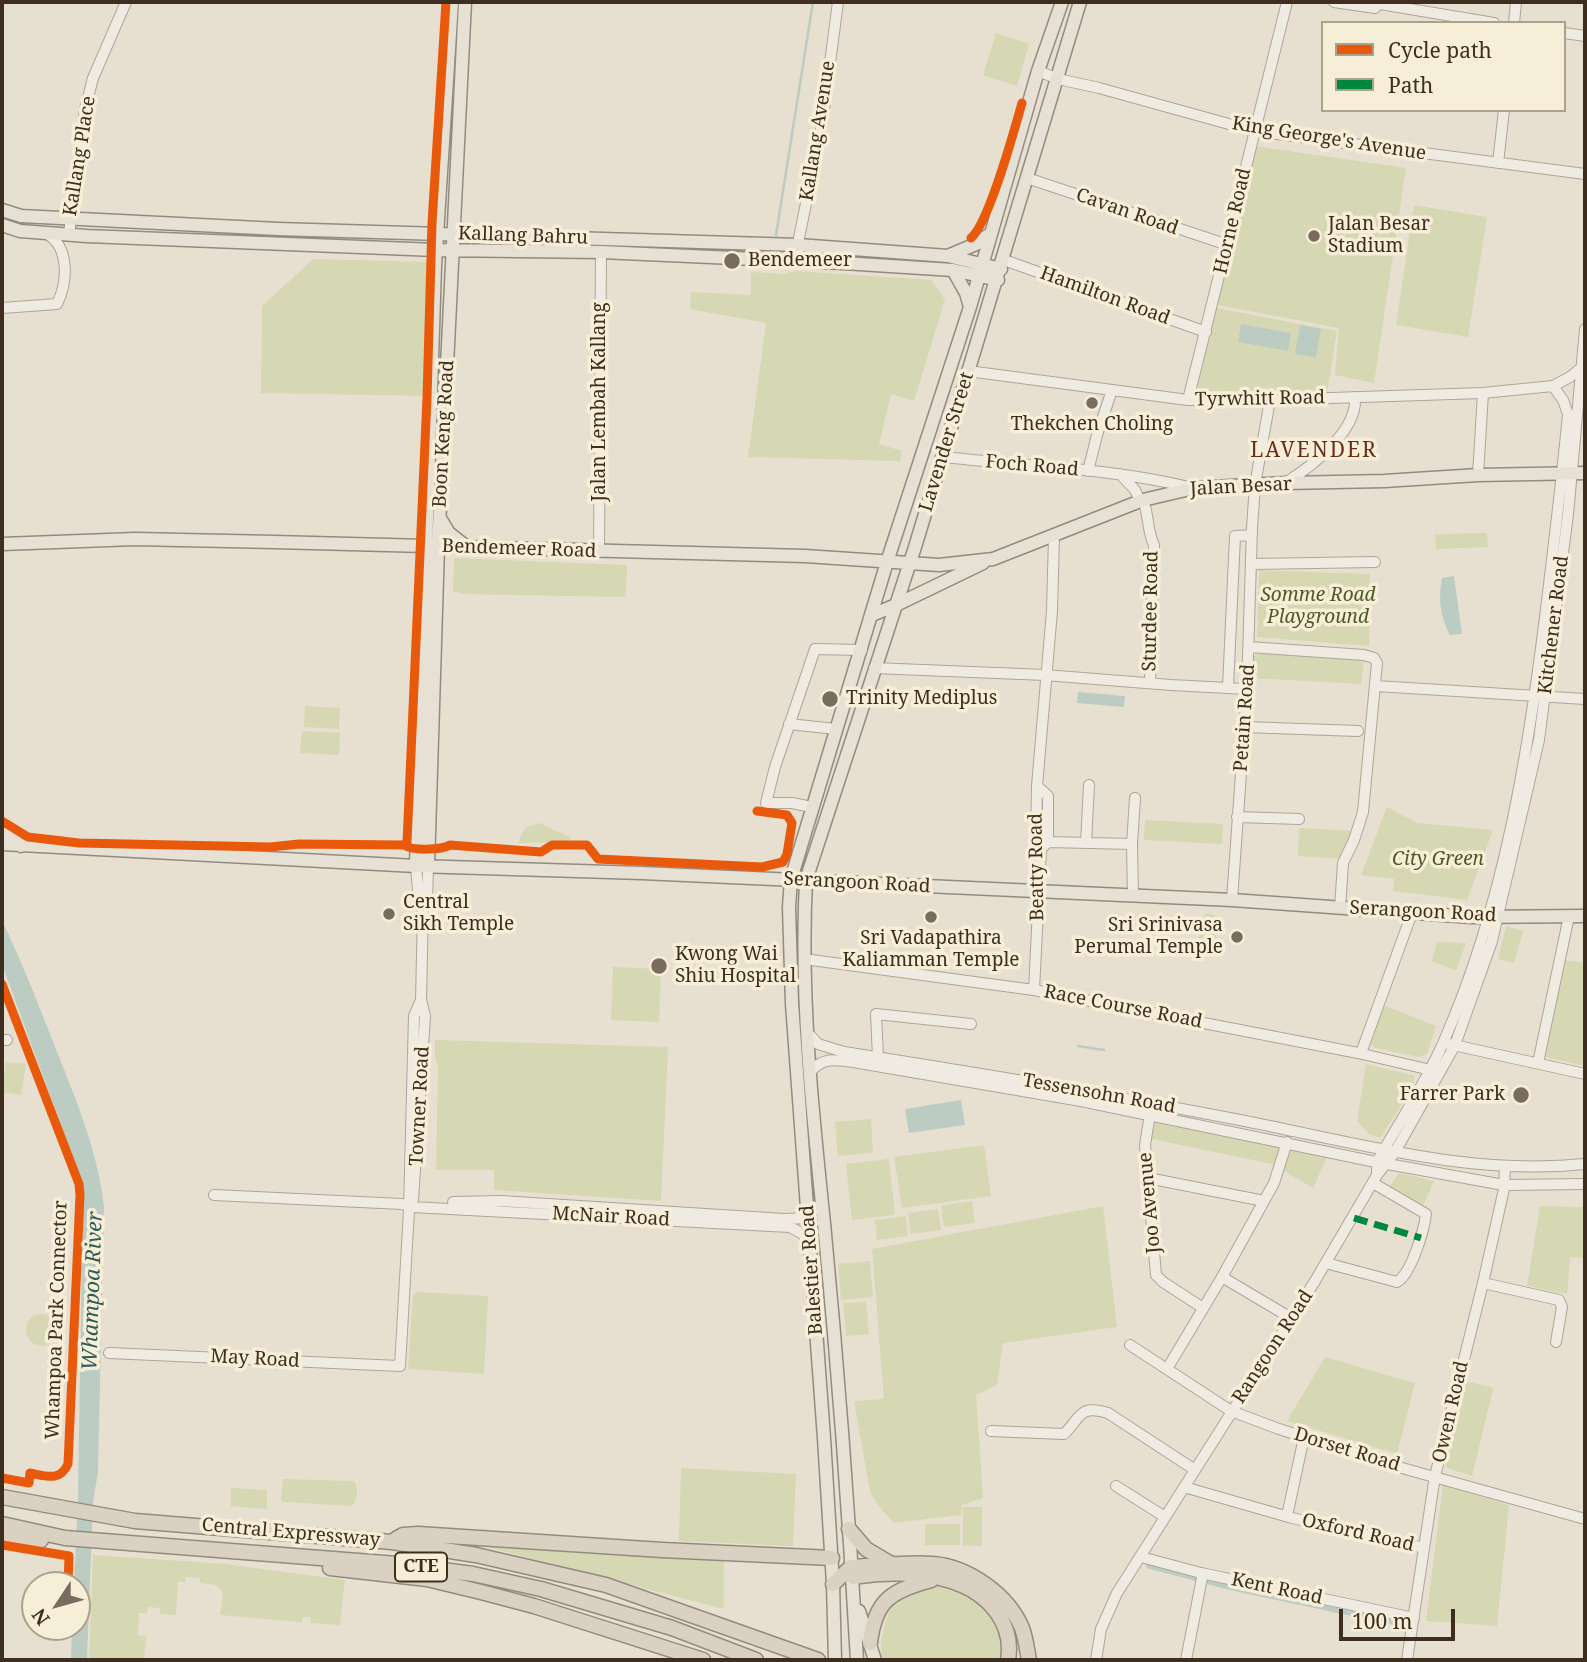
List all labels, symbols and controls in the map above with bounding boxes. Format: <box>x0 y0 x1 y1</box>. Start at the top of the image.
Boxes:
legend <box>1321 21 1566 112</box>
text: Cycle path <box>1388 36 1492 64</box>
street label: Kallang Avenue <box>796 59 840 203</box>
text: Path <box>1388 71 1433 99</box>
street label: Kallang Place <box>59 94 101 218</box>
street label: King George's Avenue <box>1230 112 1428 166</box>
street label: Horne Road <box>1210 166 1256 276</box>
street label: Cavan Road <box>1073 184 1181 240</box>
place label: Jalan Besar Stadium <box>1328 214 1430 258</box>
street label: Kallang Bahru <box>458 222 588 250</box>
marker: Jalan Besar Stadium <box>1306 228 1322 244</box>
place label: Bendemeer <box>748 250 852 272</box>
marker: Bendemeer <box>722 251 742 271</box>
street label: Hamilton Road <box>1037 262 1173 330</box>
street label: Jalan Lembah Kallang <box>589 302 611 502</box>
street label: Boon Keng Road <box>429 360 459 508</box>
street label: Lavender Street <box>915 369 979 515</box>
street label: Tyrwhitt Road <box>1195 386 1325 412</box>
marker: Thekchen Choling <box>1084 395 1100 411</box>
place label: Thekchen Choling <box>1011 414 1173 436</box>
district label: LAVENDER <box>1251 438 1377 464</box>
street label: Foch Road <box>984 451 1080 481</box>
street label: Jalan Besar <box>1189 473 1293 501</box>
street label: Bendemeer Road <box>441 535 597 563</box>
street label: Sturdee Road <box>1139 550 1163 672</box>
street label: Kitchener Road <box>1534 554 1574 696</box>
park label: Somme Road Playground <box>1260 585 1376 629</box>
street label: Petain Road <box>1230 663 1260 773</box>
place label: Trinity Mediplus <box>846 688 997 710</box>
marker: Trinity Mediplus <box>820 689 840 709</box>
street label: Beatty Road <box>1025 813 1049 921</box>
park label: City Green <box>1392 849 1484 871</box>
street label: Serangoon Road <box>783 868 931 898</box>
place label: Central Sikh Temple <box>403 892 514 936</box>
street label: Serangoon Road <box>1349 897 1497 927</box>
marker: Central Sikh Temple <box>381 906 397 922</box>
marker: Sri Vadapathira Kaliamman Temple <box>923 909 939 925</box>
place label: Sri Srinivasa Perumal Temple <box>1074 915 1223 959</box>
place label: Sri Vadapathira Kaliamman Temple <box>842 928 1020 972</box>
marker: Sri Srinivasa Perumal Temple <box>1229 929 1245 945</box>
place label: Kwong Wai Shiu Hospital <box>675 944 796 988</box>
marker: Kwong Wai Shiu Hospital <box>649 956 669 976</box>
street label: Race Course Road <box>1042 980 1204 1034</box>
street label: Towner Road <box>405 1045 435 1167</box>
street label: Tessensohn Road <box>1021 1069 1177 1119</box>
place label: Farrer Park <box>1400 1084 1505 1106</box>
marker: Farrer Park <box>1511 1085 1531 1105</box>
street label: Joo Avenue <box>1134 1151 1166 1255</box>
street label: Whampoa Park Connector <box>41 1200 73 1440</box>
street label: McNair Road <box>551 1203 671 1231</box>
street label: Balestier Road <box>796 1204 828 1336</box>
water label: Whampoa River <box>78 1211 108 1371</box>
street label: Rangoon Road <box>1228 1286 1318 1408</box>
street label: May Road <box>210 1345 300 1373</box>
street label: Owen Road <box>1428 1359 1474 1465</box>
street label: Dorset Road <box>1291 1423 1403 1477</box>
street label: Oxford Road <box>1300 1509 1416 1557</box>
street label: Central Expressway <box>201 1514 381 1552</box>
road number: CTE <box>395 1552 447 1582</box>
street label: Kent Road <box>1229 1568 1325 1610</box>
north arrow <box>21 1571 91 1641</box>
scale bar <box>1342 1596 1458 1640</box>
text: N <box>26 1603 56 1631</box>
text: 100 m <box>1352 1607 1413 1635</box>

